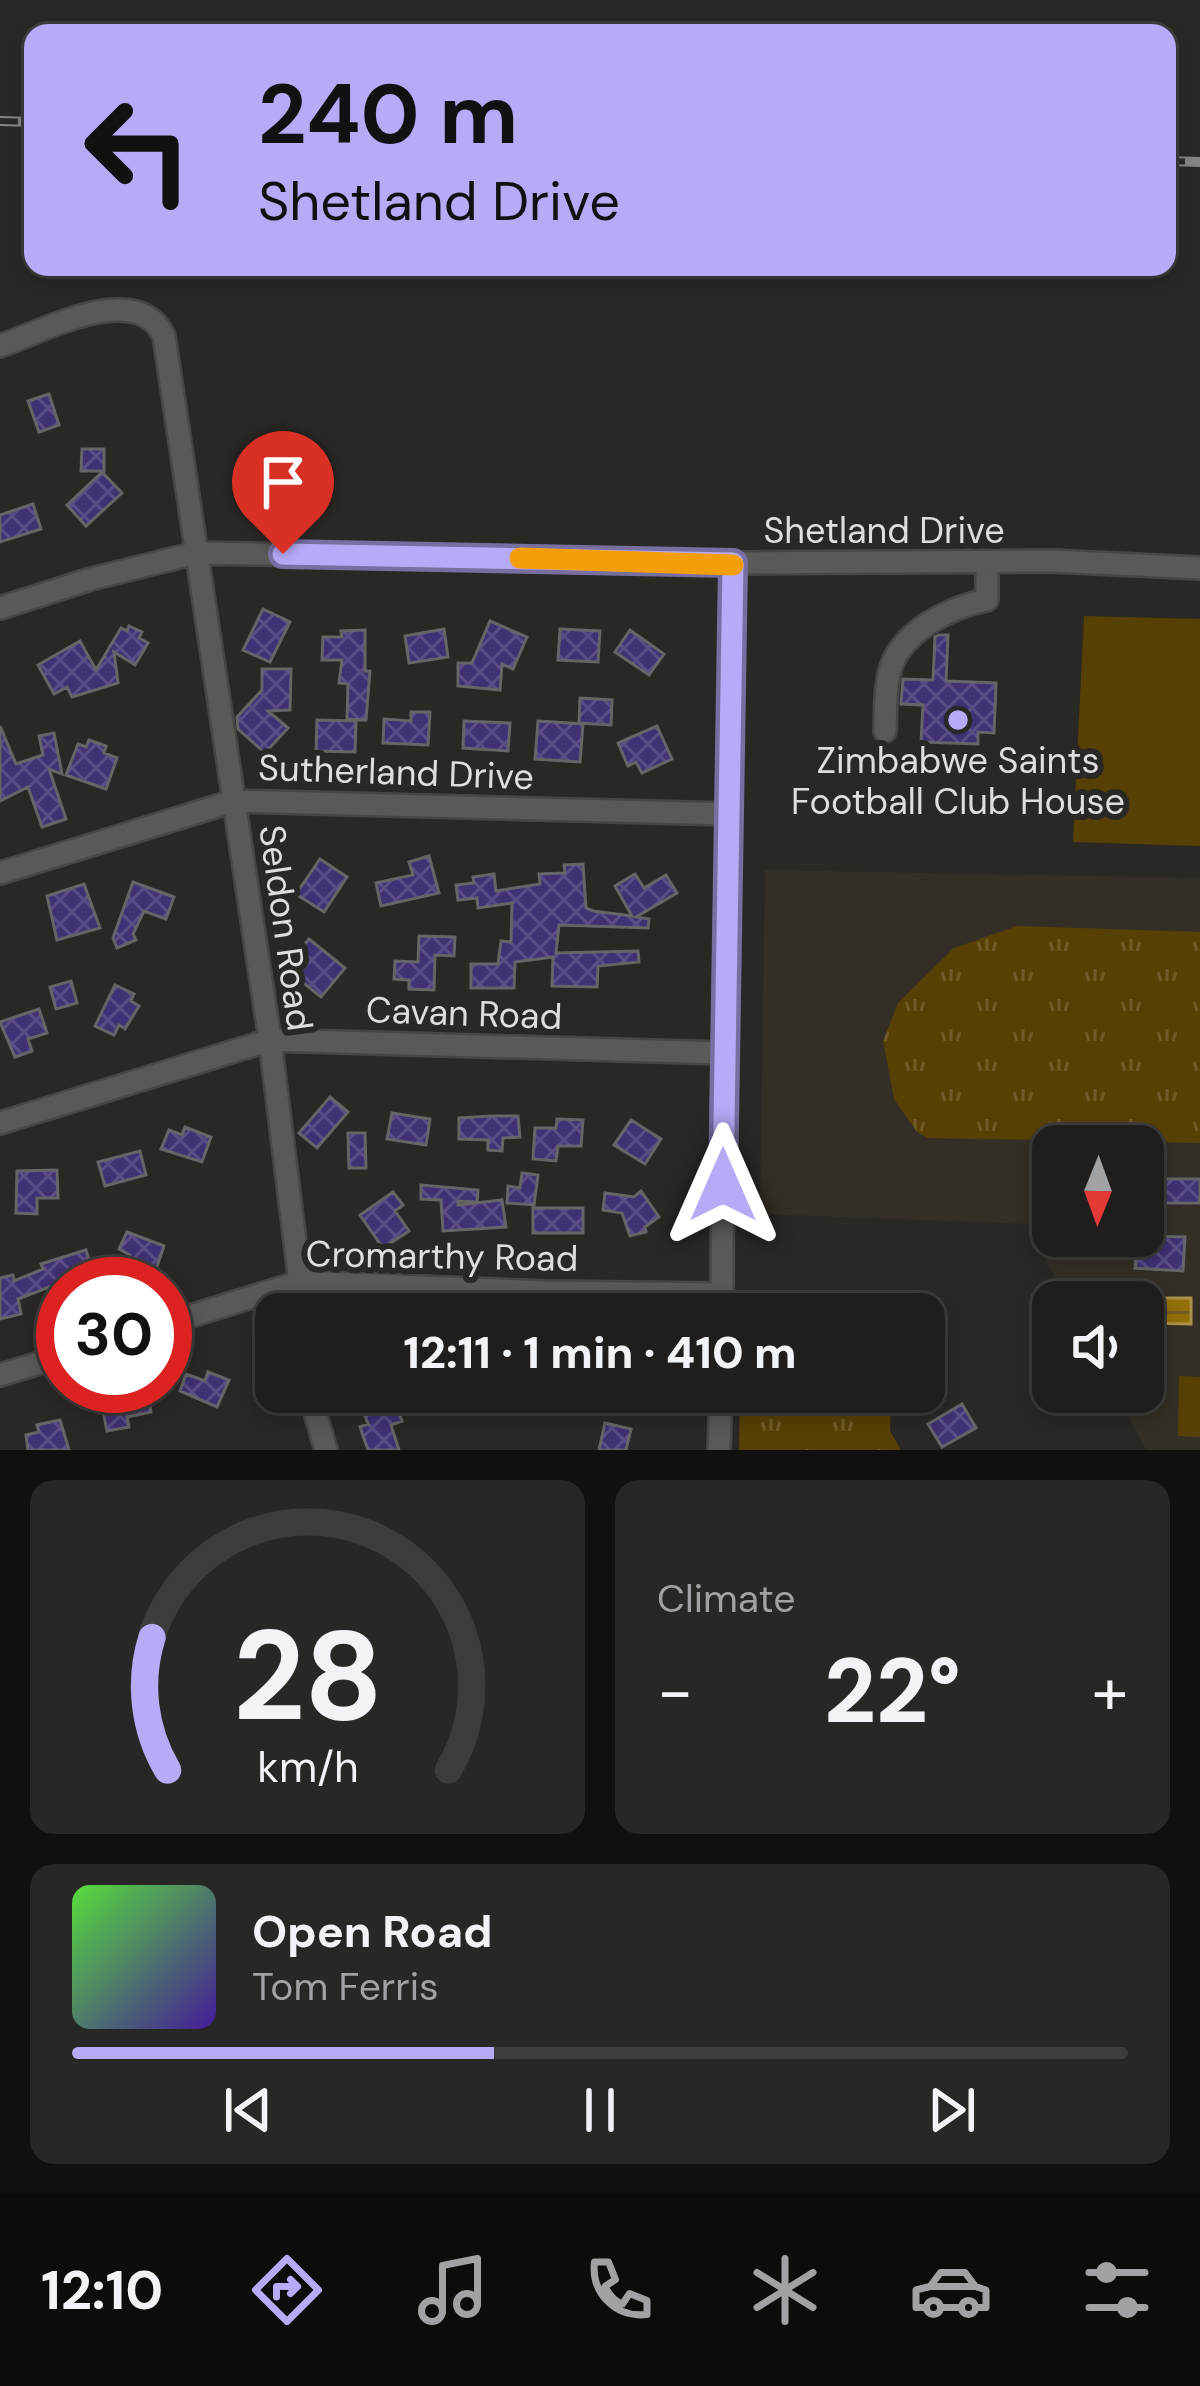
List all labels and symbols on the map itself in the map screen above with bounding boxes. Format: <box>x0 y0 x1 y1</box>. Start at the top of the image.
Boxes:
pin <box>232 431 334 554</box>
street label: Shetland Drive <box>763 507 1005 554</box>
marker: Zimbabwe Saints Football Club House <box>945 707 971 733</box>
place label: Zimbabwe Saints Football Club House <box>791 737 1125 825</box>
street label: Sutherland Drive <box>257 744 535 800</box>
street label: Seldon Road <box>248 822 324 1034</box>
street label: Cavan Road <box>365 986 563 1040</box>
position arrow <box>660 1122 786 1248</box>
north arrow <box>1032 1125 1164 1257</box>
street label: Cromarthy Road <box>305 1230 579 1282</box>
speed limit sign: 30 <box>36 1257 192 1413</box>

